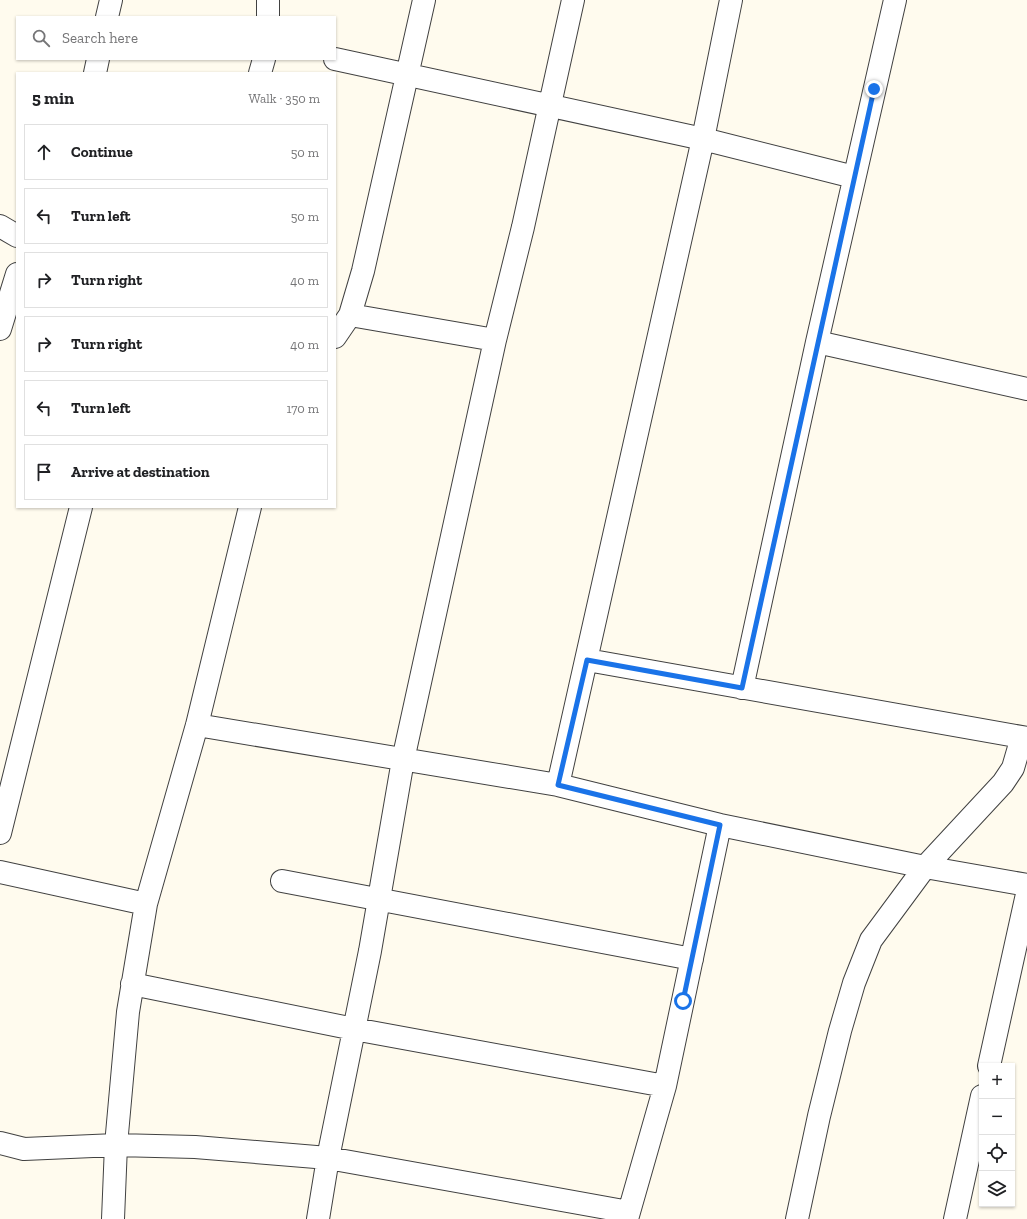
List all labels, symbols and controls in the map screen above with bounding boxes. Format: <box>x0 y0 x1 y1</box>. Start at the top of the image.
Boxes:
search box <box>16 16 336 60</box>
icon: search <box>30 27 52 49</box>
text: Search here <box>62 29 138 47</box>
route end <box>865 80 883 98</box>
text: 5 min <box>32 88 74 108</box>
text: Walk · 350 m <box>249 91 320 106</box>
icon: ahead <box>33 141 55 163</box>
text: Continue <box>71 143 133 161</box>
text: 50 m <box>291 145 319 160</box>
icon: left <box>33 205 55 227</box>
text: Turn left <box>71 207 131 225</box>
text: 50 m <box>291 209 319 224</box>
icon: right <box>33 269 55 291</box>
text: Turn right <box>71 271 142 289</box>
text: 40 m <box>290 273 319 288</box>
icon: right <box>33 333 55 355</box>
text: Turn right <box>71 335 142 353</box>
text: 40 m <box>290 337 319 352</box>
icon: left <box>33 397 55 419</box>
text: Turn left <box>71 399 131 417</box>
text: 170 m <box>286 401 319 416</box>
icon: arrive <box>33 461 55 483</box>
text: Arrive at destination <box>71 463 210 481</box>
route start <box>674 992 692 1010</box>
map controls <box>979 1063 1015 1207</box>
button: + <box>979 1063 1015 1099</box>
button: − <box>979 1099 1015 1135</box>
button: locate <box>979 1135 1015 1171</box>
button: layers <box>979 1171 1015 1207</box>

